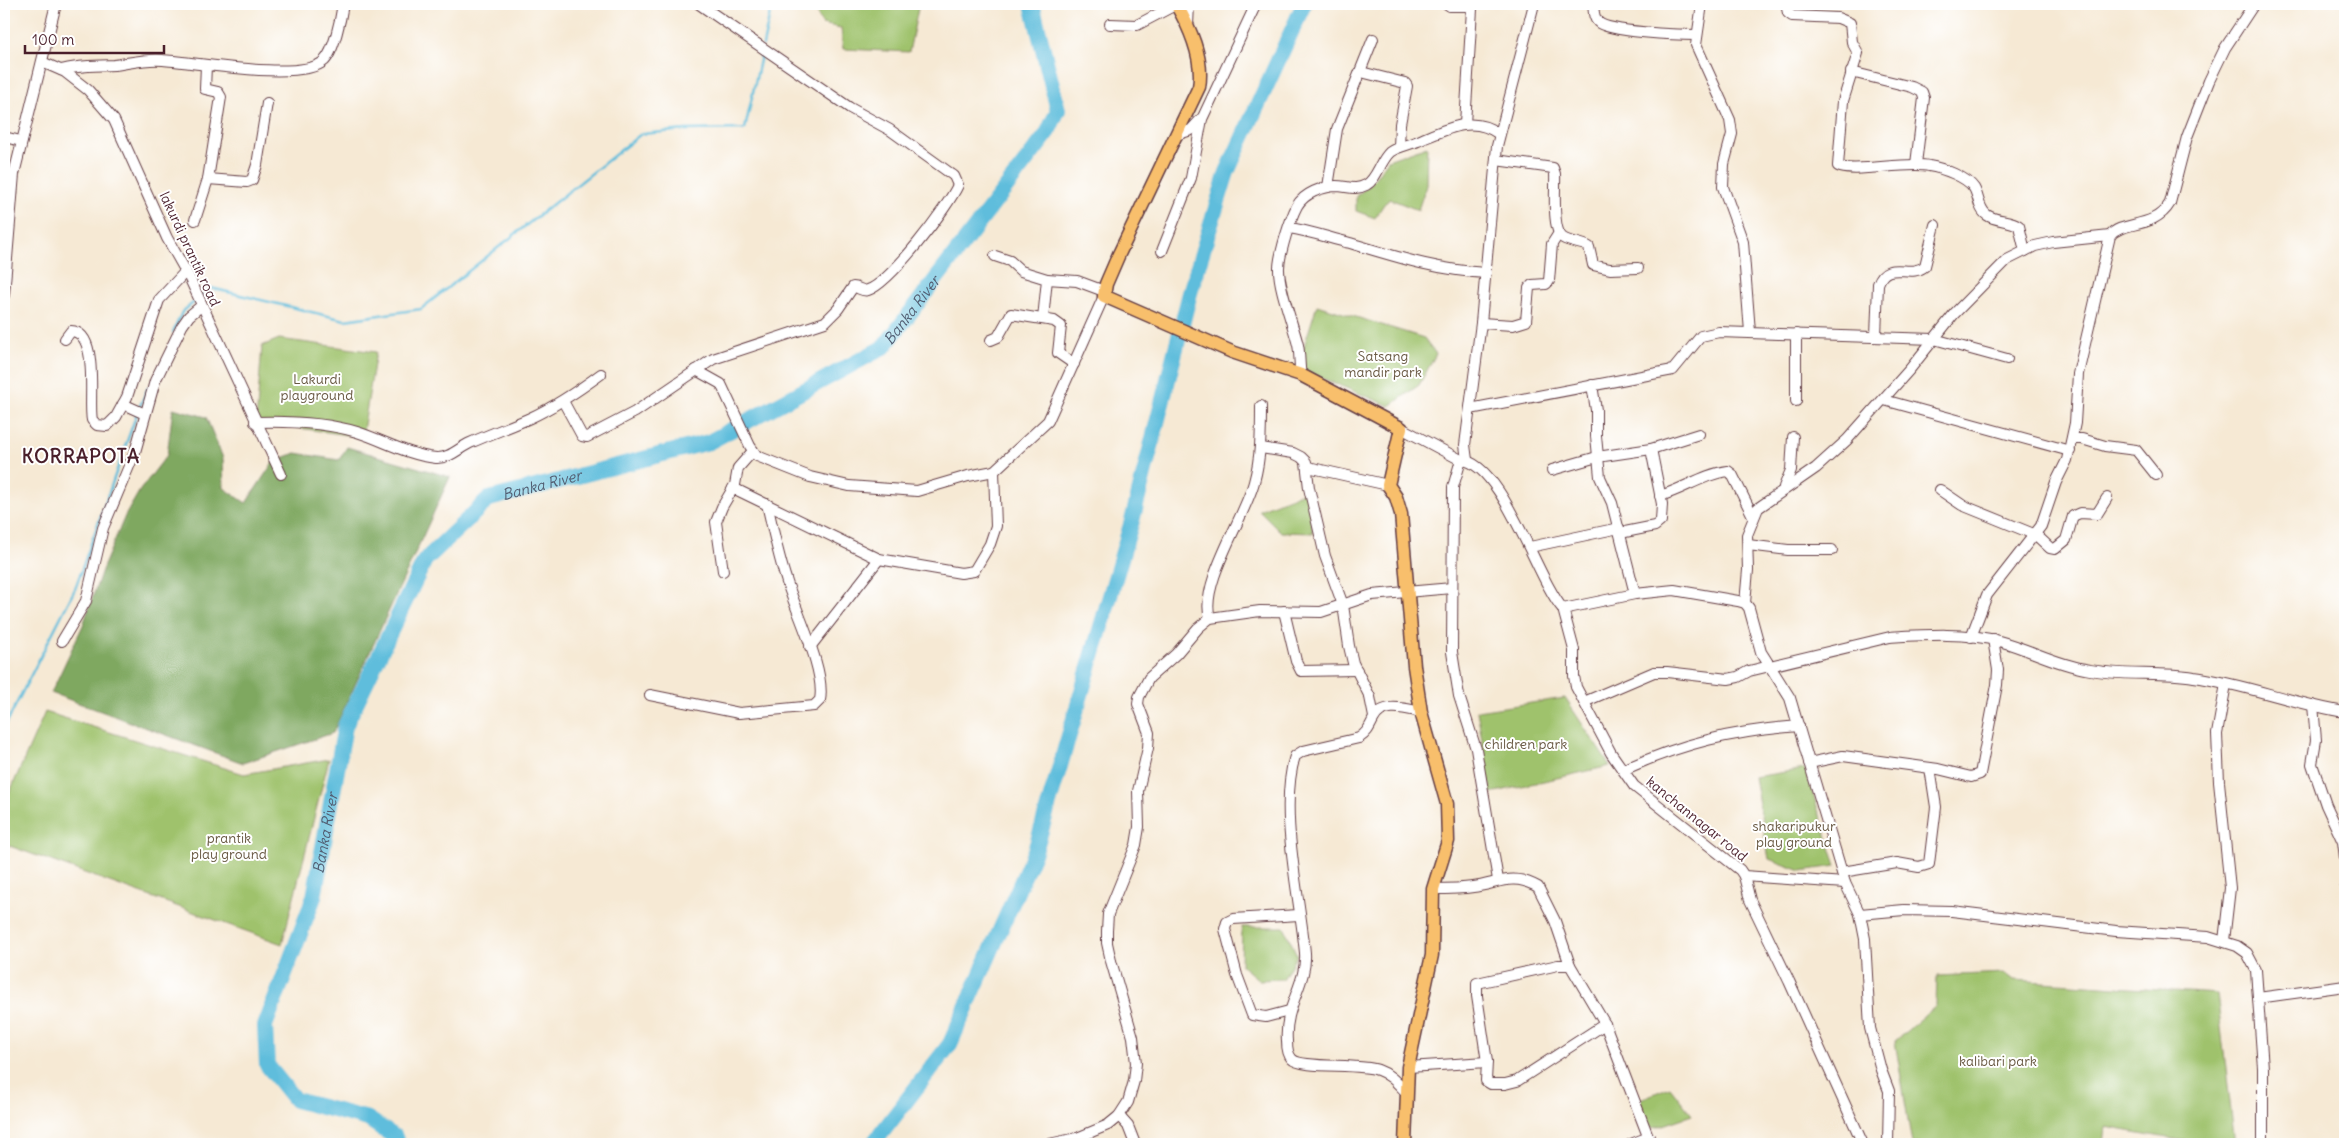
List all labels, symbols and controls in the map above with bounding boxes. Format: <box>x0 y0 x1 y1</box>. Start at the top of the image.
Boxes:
scale bar <box>25 22 164 54</box>
text: 100 m <box>32 30 74 49</box>
street label: lakurdi prantik road <box>156 189 224 309</box>
water label: Banka River <box>879 271 945 348</box>
park label: Satsang mandir park <box>1344 347 1422 381</box>
park label: Lakurdi playground <box>281 370 353 404</box>
district label: KORRAPOTA <box>22 444 140 468</box>
water label: Banka River <box>500 465 585 504</box>
park label: children park <box>1485 735 1567 753</box>
street label: kanchannagar road <box>1643 773 1751 865</box>
water label: Banka River <box>309 789 342 875</box>
park label: shakaripukur play ground <box>1752 817 1836 851</box>
park label: prantik play ground <box>191 829 267 863</box>
park label: kalibari park <box>1959 1052 2037 1070</box>

